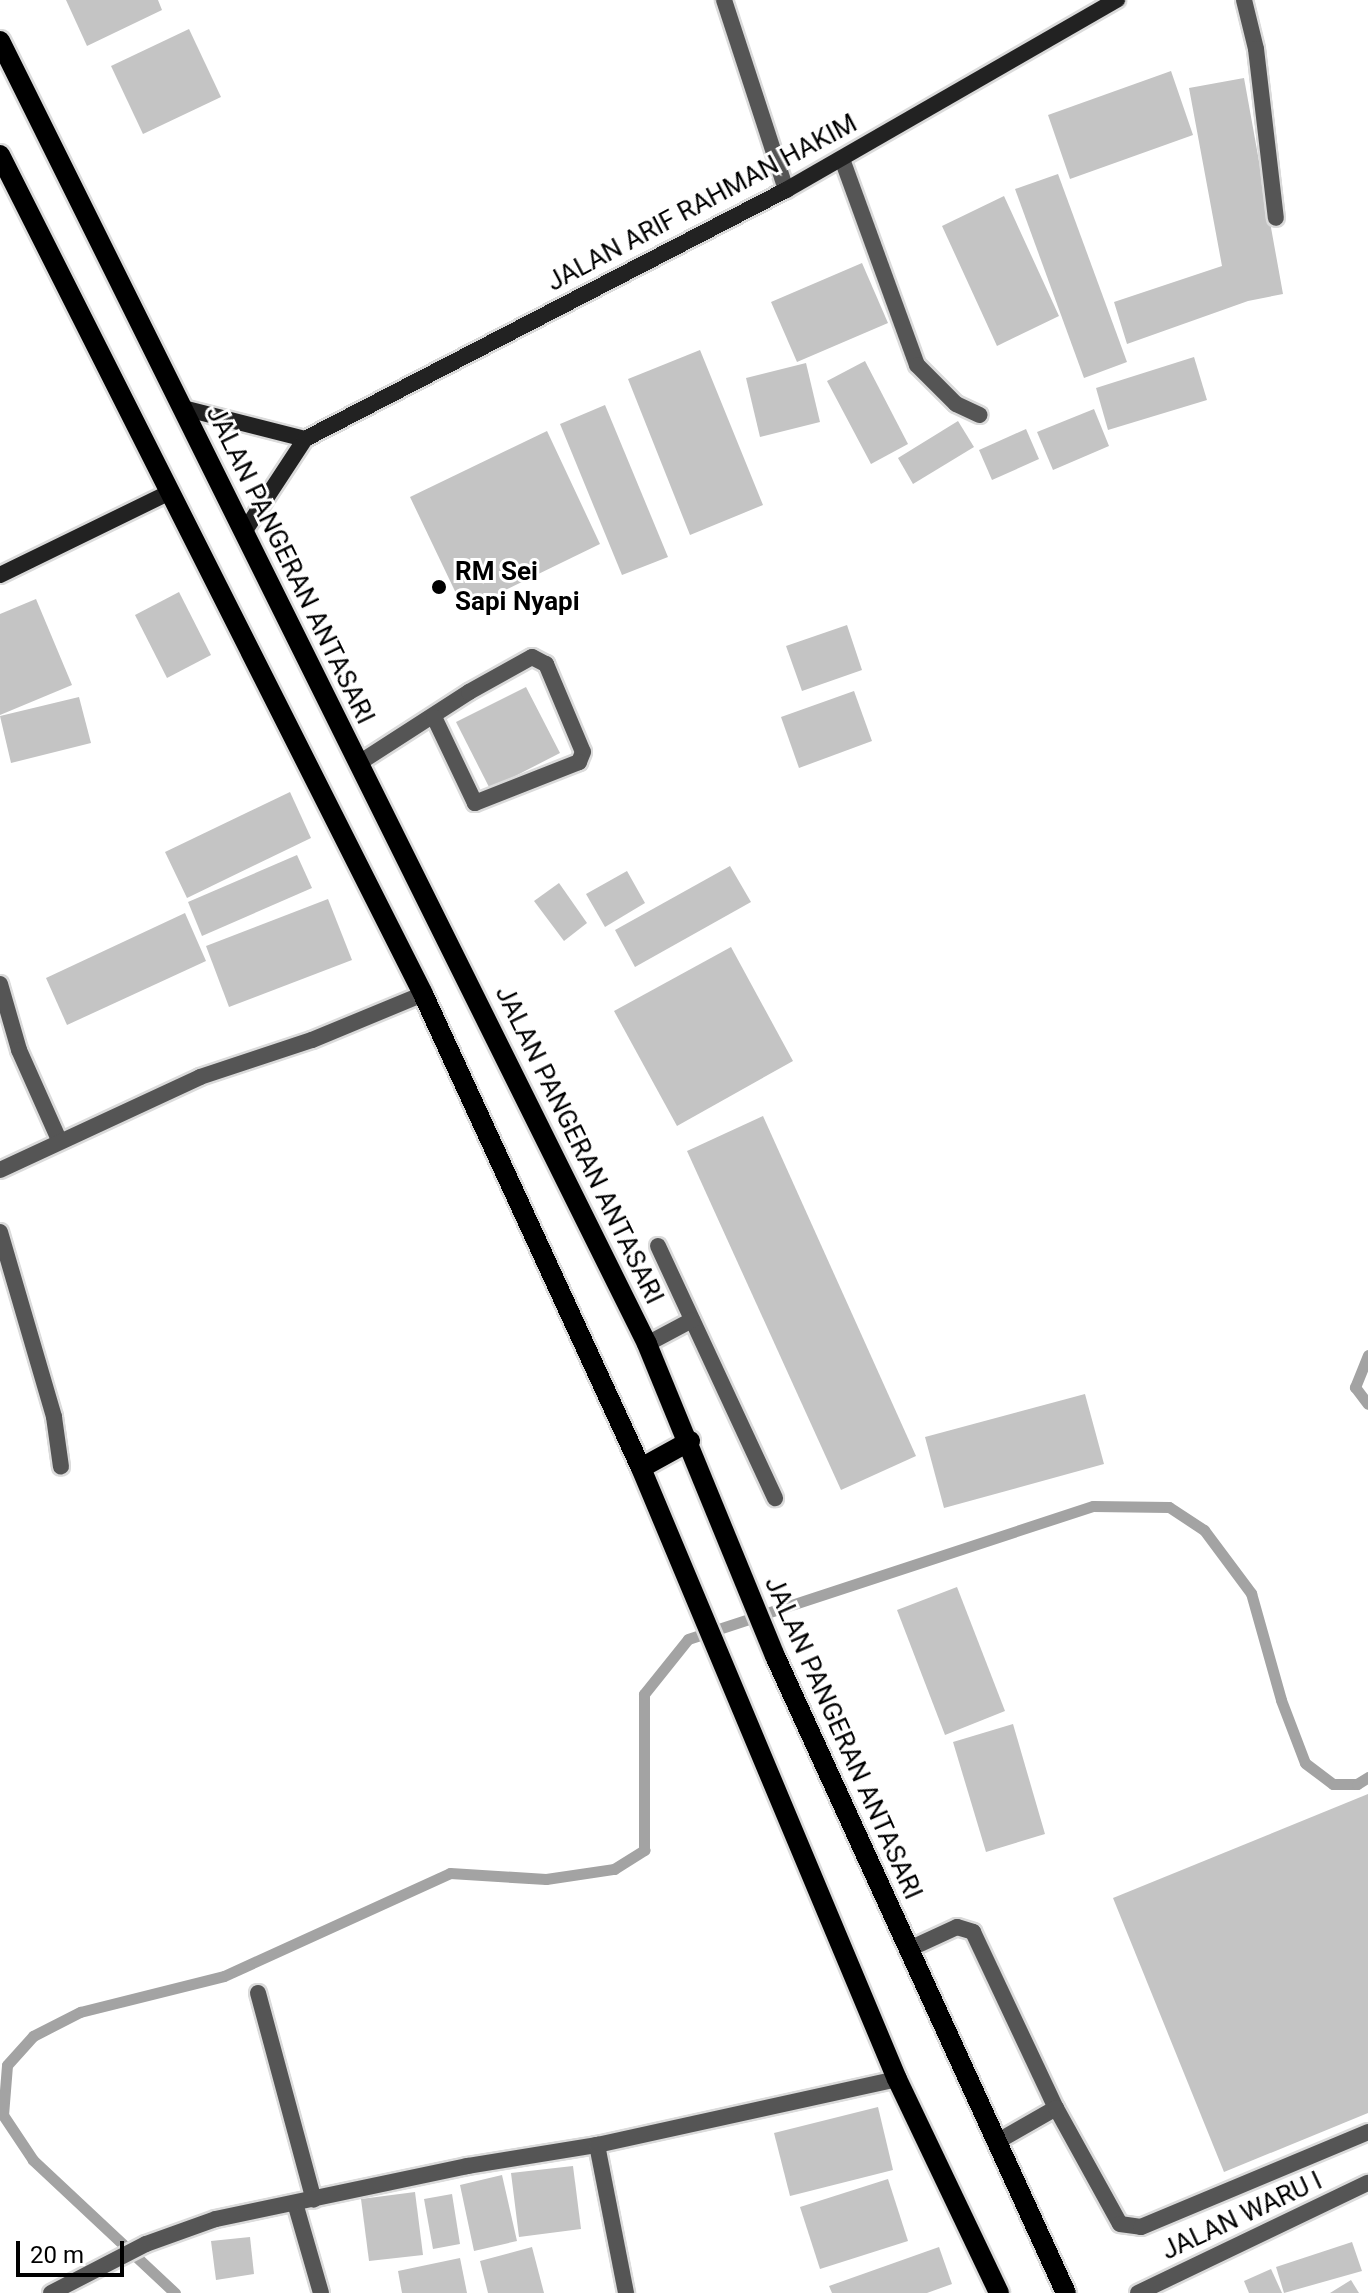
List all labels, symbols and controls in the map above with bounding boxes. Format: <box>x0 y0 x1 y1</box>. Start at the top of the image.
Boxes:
street label: JALAN ARIF RAHMAN HAKIM <box>542 108 862 298</box>
street label: JALAN PANGERAN ANTASARI <box>199 401 381 729</box>
place label: RM Sei Sapi Nyapi <box>455 556 580 618</box>
marker: RM Sei Sapi Nyapi <box>430 578 448 596</box>
street label: JALAN PANGERAN ANTASARI <box>488 981 670 1309</box>
street label: JALAN PANGERAN ANTASARI <box>758 1572 928 1904</box>
street label: JALAN WARU I <box>1157 2165 1327 2267</box>
scale bar <box>20 2225 128 2275</box>
text: 20 m <box>30 2241 84 2269</box>

